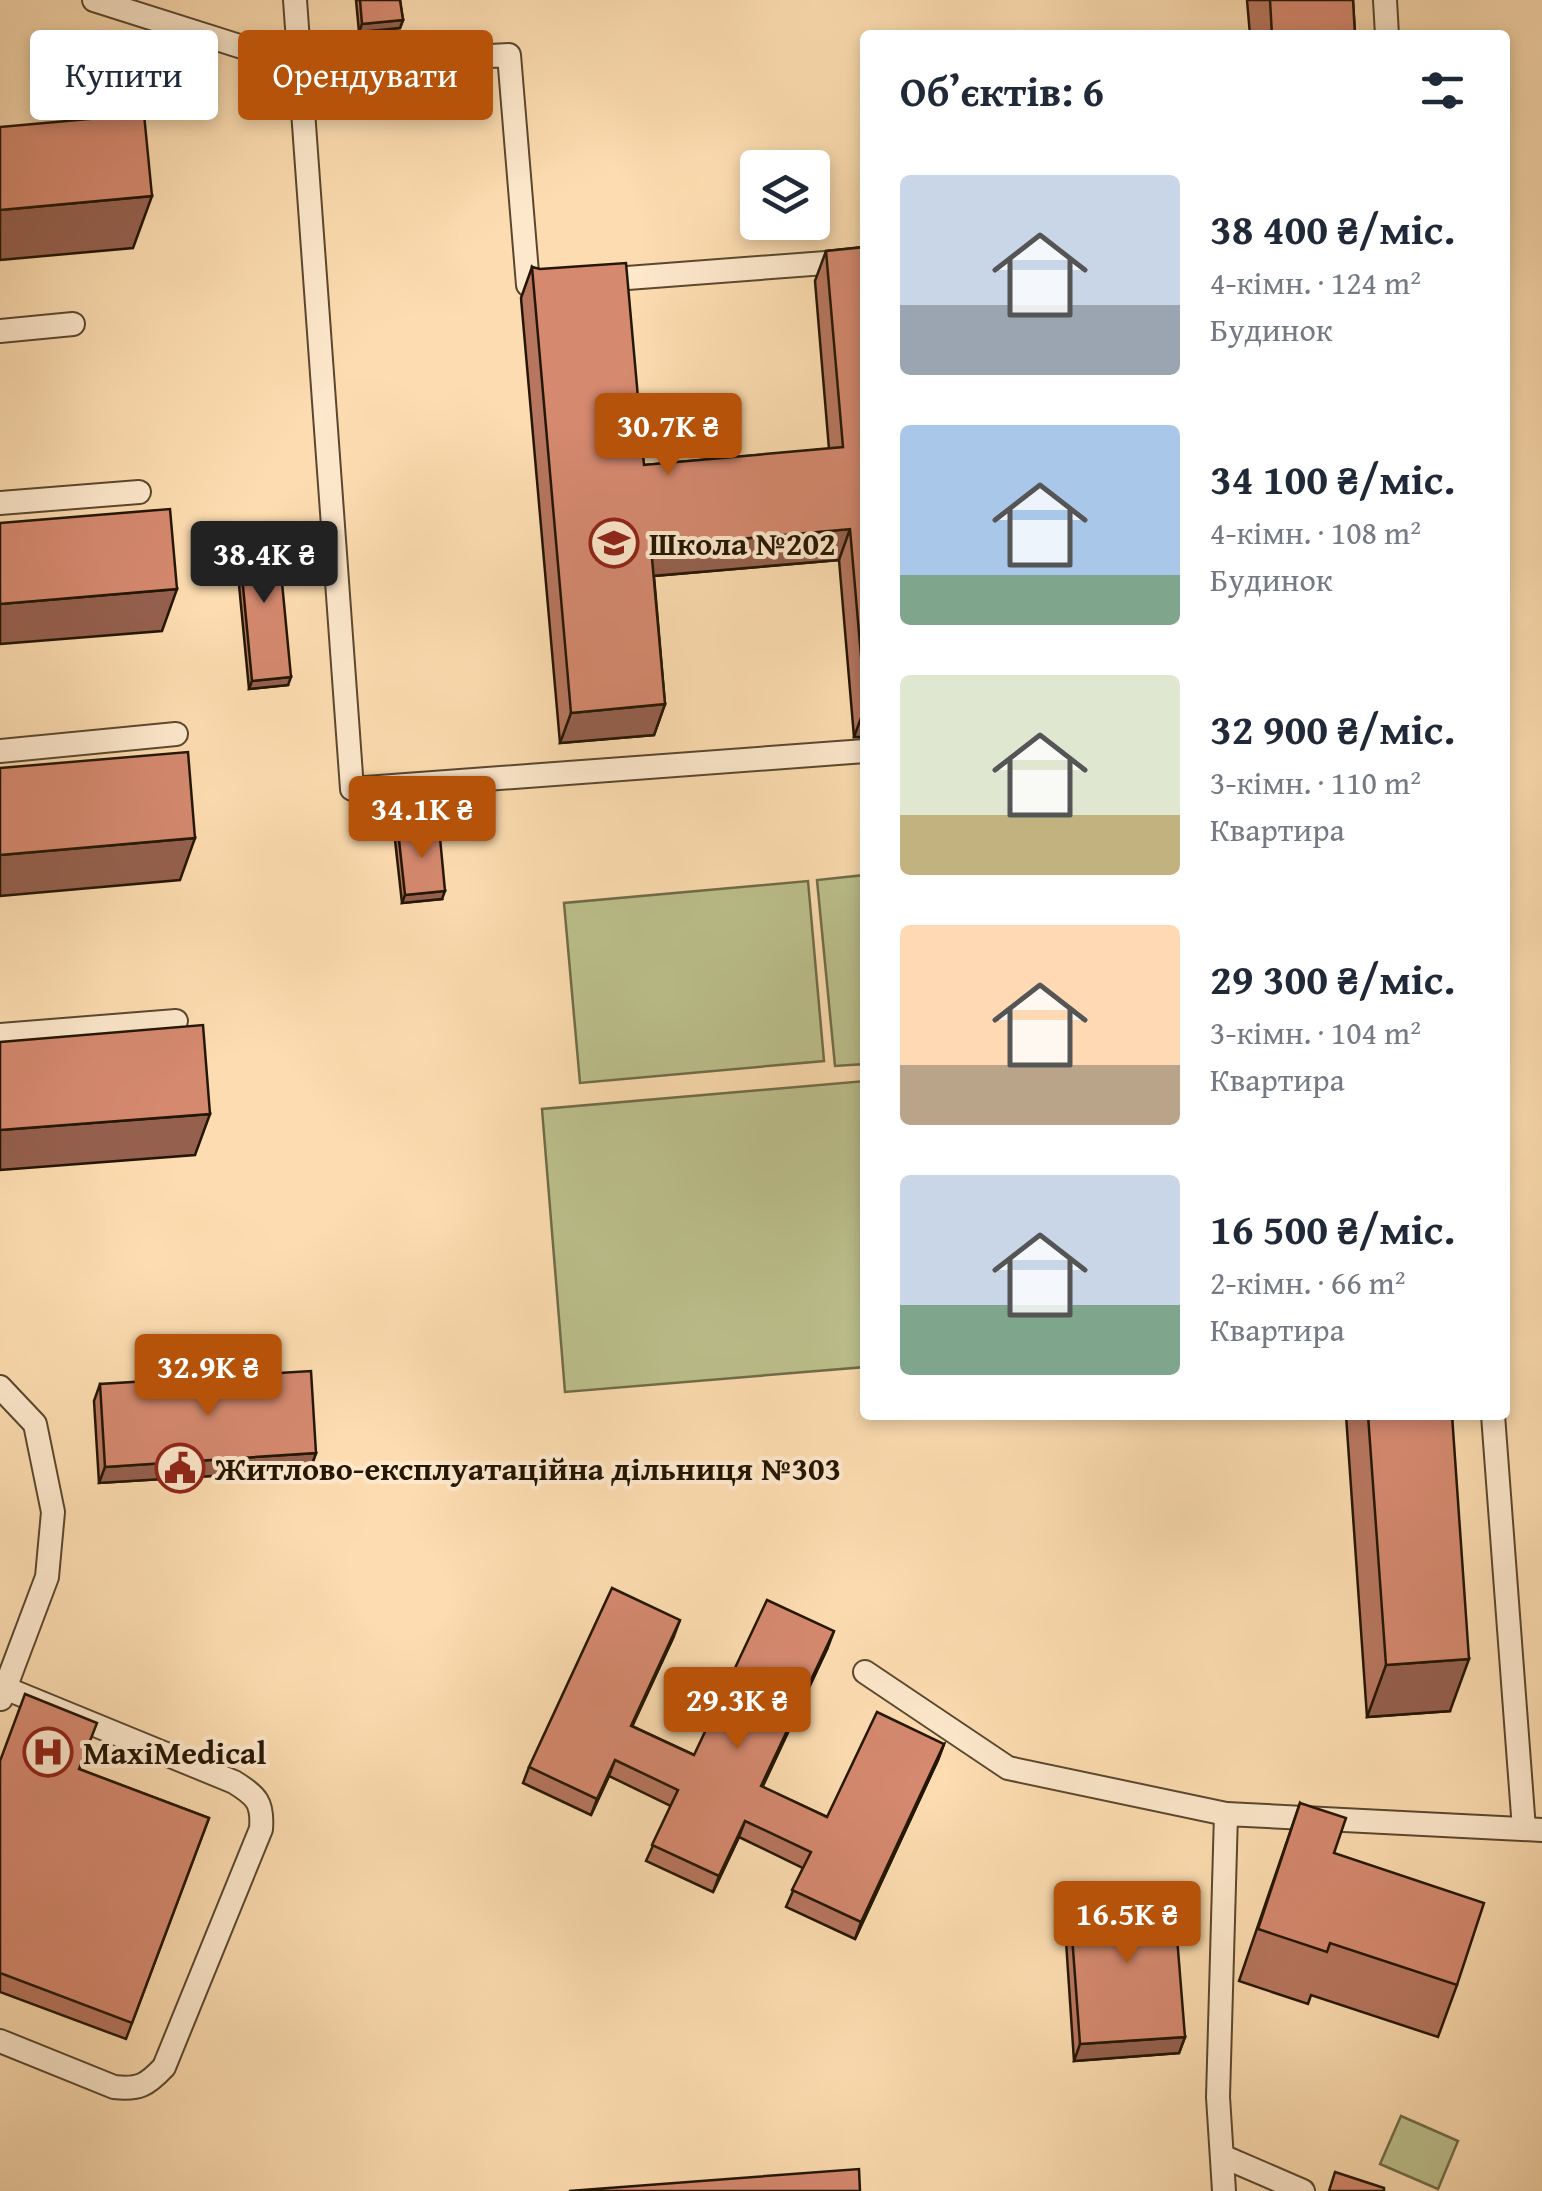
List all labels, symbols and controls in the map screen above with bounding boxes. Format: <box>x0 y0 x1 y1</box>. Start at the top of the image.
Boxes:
chip: Купити <box>30 30 218 120</box>
chip: Орендувати <box>238 30 493 120</box>
text: Об’єктів: 6 <box>900 60 1104 121</box>
icon: filters <box>1415 63 1470 118</box>
map controls <box>740 150 830 240</box>
button: layers <box>740 150 830 240</box>
text: 38 400 ₴/міс. <box>1210 198 1455 259</box>
icon: home <box>980 215 1100 335</box>
text: 4-кімн. · 124 m² <box>1210 259 1421 306</box>
text: Будинок <box>1210 306 1333 353</box>
pin: 30.7K ₴ <box>576 393 760 478</box>
text: 30.7K ₴ <box>617 402 719 449</box>
text: 34 100 ₴/міс. <box>1210 448 1455 509</box>
icon: home <box>980 465 1100 585</box>
text: 4-кімн. · 108 m² <box>1210 509 1421 556</box>
school or university icon: Школа №202 <box>588 517 640 569</box>
place label: Школа №202 <box>649 520 836 567</box>
pin: 38.4K ₴ <box>172 521 356 606</box>
text: 38.4K ₴ <box>213 530 315 577</box>
text: Будинок <box>1210 556 1333 603</box>
text: 32 900 ₴/міс. <box>1210 698 1455 759</box>
icon: home <box>980 715 1100 835</box>
text: 3-кімн. · 110 m² <box>1210 759 1421 806</box>
pin: 34.1K ₴ <box>330 776 514 861</box>
text: 34.1K ₴ <box>371 785 473 832</box>
text: Квартира <box>1210 806 1345 853</box>
text: 29 300 ₴/міс. <box>1210 948 1455 1009</box>
icon: home <box>980 965 1100 1085</box>
text: 3-кімн. · 104 m² <box>1210 1009 1421 1056</box>
text: Квартира <box>1210 1056 1345 1103</box>
text: 16 500 ₴/міс. <box>1210 1198 1455 1259</box>
icon: home <box>980 1215 1100 1335</box>
text: 2-кімн. · 66 m² <box>1210 1259 1406 1306</box>
text: Квартира <box>1210 1306 1345 1353</box>
pin: 32.9K ₴ <box>116 1334 300 1419</box>
text: 32.9K ₴ <box>157 1343 259 1390</box>
public building icon: Житлово-експлуатаційна дільниця №303 <box>154 1442 206 1494</box>
place label: Житлово-експлуатаційна дільниця №303 <box>214 1445 841 1492</box>
pin: 29.3K ₴ <box>645 1667 829 1752</box>
text: 29.3K ₴ <box>686 1676 788 1723</box>
hospital icon: MaxiMedical <box>22 1726 74 1778</box>
place label: MaxiMedical <box>83 1729 266 1776</box>
pin: 16.5K ₴ <box>1035 1881 1219 1966</box>
text: 16.5K ₴ <box>1076 1890 1178 1937</box>

